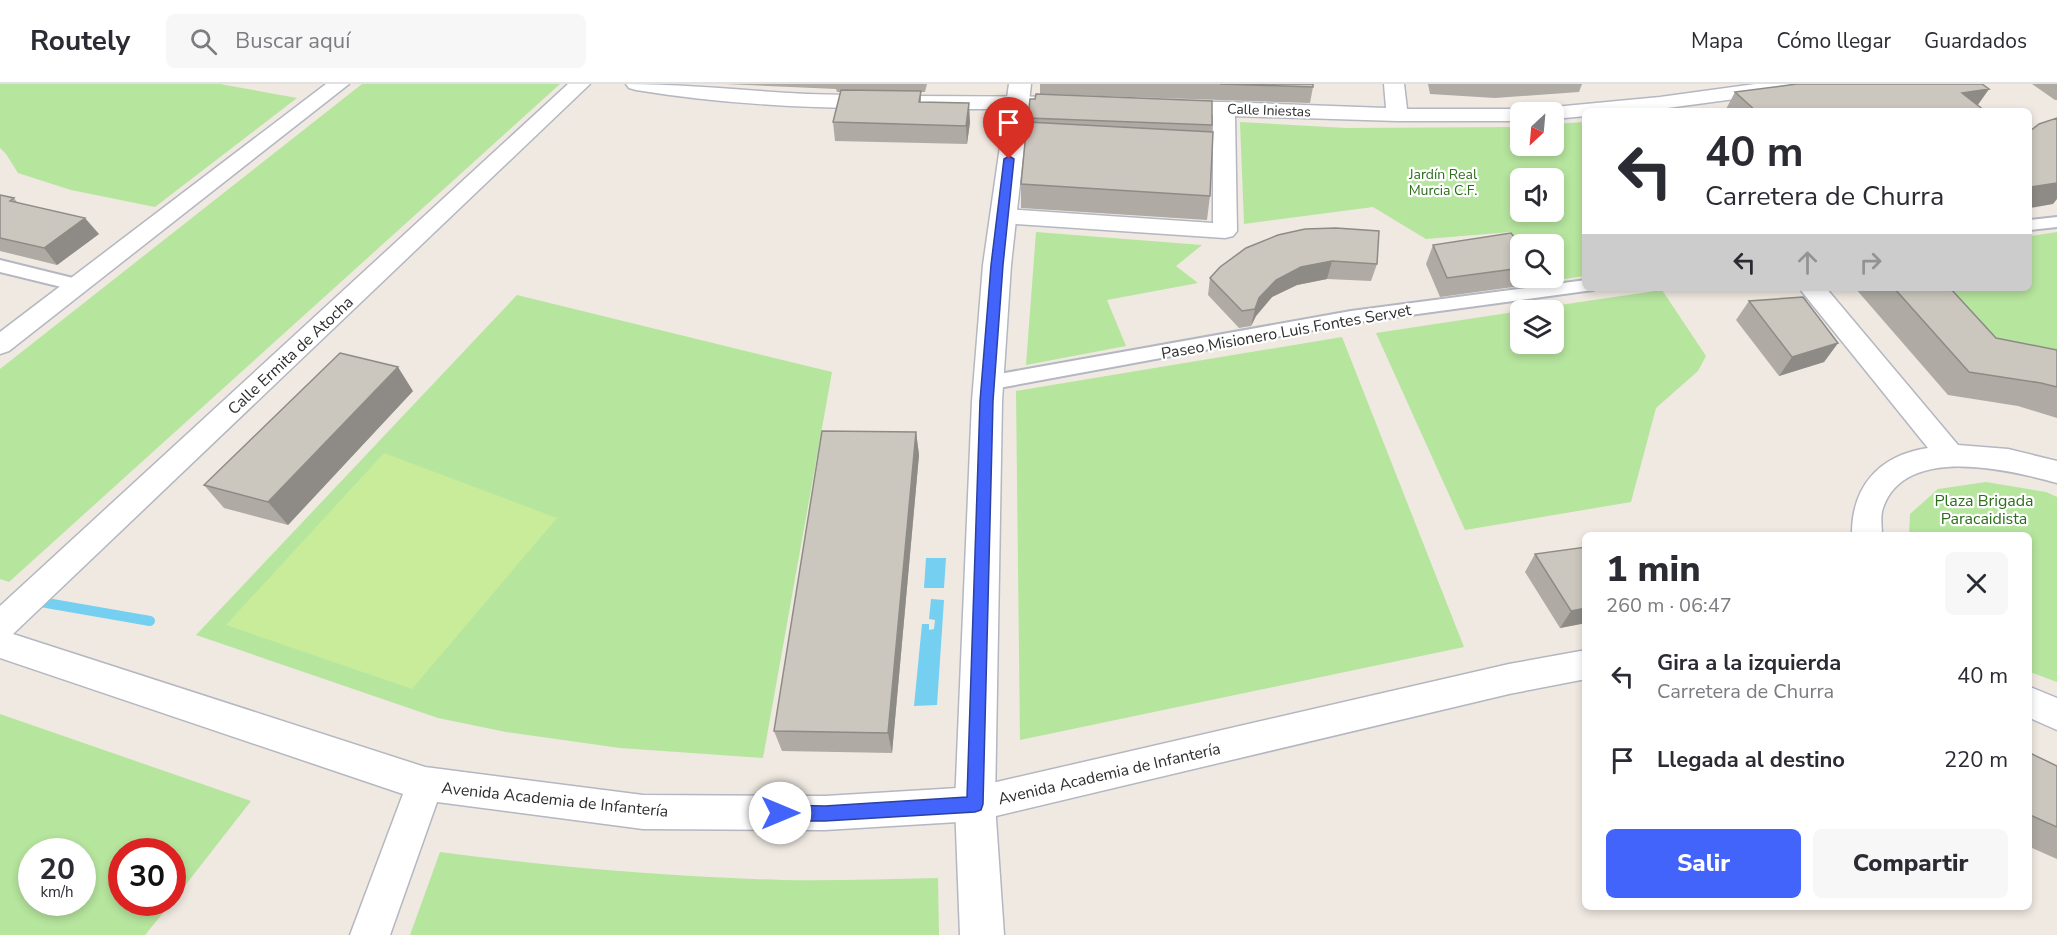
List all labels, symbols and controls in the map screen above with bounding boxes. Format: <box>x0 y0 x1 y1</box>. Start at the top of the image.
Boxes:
search box <box>166 14 586 68</box>
text: Routely <box>30 22 130 60</box>
icon: search <box>187 25 220 58</box>
text: Buscar aquí <box>235 26 350 56</box>
text: Mapa <box>1691 27 1743 55</box>
text: Cómo llegar <box>1776 27 1891 55</box>
text: Guardados <box>1924 27 2027 55</box>
pin <box>983 97 1034 159</box>
street label: Calle Iniestas <box>1227 100 1311 121</box>
north arrow <box>1510 102 1564 156</box>
map controls <box>1510 102 1564 354</box>
icon: arrive <box>992 106 1025 139</box>
text: 40 m <box>1705 124 1804 181</box>
icon: left <box>1606 132 1684 210</box>
park label: Jardín Real Murcia C.F. <box>1408 165 1478 200</box>
button: sound <box>1510 168 1564 222</box>
text: Carretera de Churra <box>1705 178 1944 215</box>
button: search <box>1510 234 1564 288</box>
icon: left <box>1728 246 1761 279</box>
icon: ahead <box>1791 246 1824 279</box>
icon: right <box>1854 246 1887 279</box>
street label: Calle Ermita de Atocha <box>223 292 358 420</box>
street label: Paseo Misionero Luis Fontes Servet <box>1159 299 1413 365</box>
button: layers <box>1510 300 1564 354</box>
park label: Plaza Brigada Paracaidista <box>1934 490 2034 530</box>
text: 1 min <box>1606 545 1701 594</box>
button: close <box>1945 552 2008 615</box>
text: 260 m · 06:47 <box>1606 592 1732 619</box>
text: Gira a la izquierda <box>1657 648 1841 678</box>
icon: left <box>1606 660 1639 693</box>
text: 40 m <box>1957 661 2008 691</box>
text: Carretera de Churra <box>1657 678 1834 705</box>
street label: Avenida Academia de Infantería <box>996 738 1223 810</box>
icon: arrive <box>1606 744 1639 777</box>
text: Llegada al destino <box>1657 745 1845 775</box>
text: 220 m <box>1944 745 2008 775</box>
street label: Avenida Academia de Infantería <box>440 777 669 823</box>
position arrow <box>748 781 812 845</box>
button: Salir <box>1606 829 1801 898</box>
button: Compartir <box>1813 829 2008 898</box>
speed limit sign: 30 <box>108 838 186 916</box>
text: 20 <box>39 849 75 890</box>
text: km/h <box>40 882 74 902</box>

